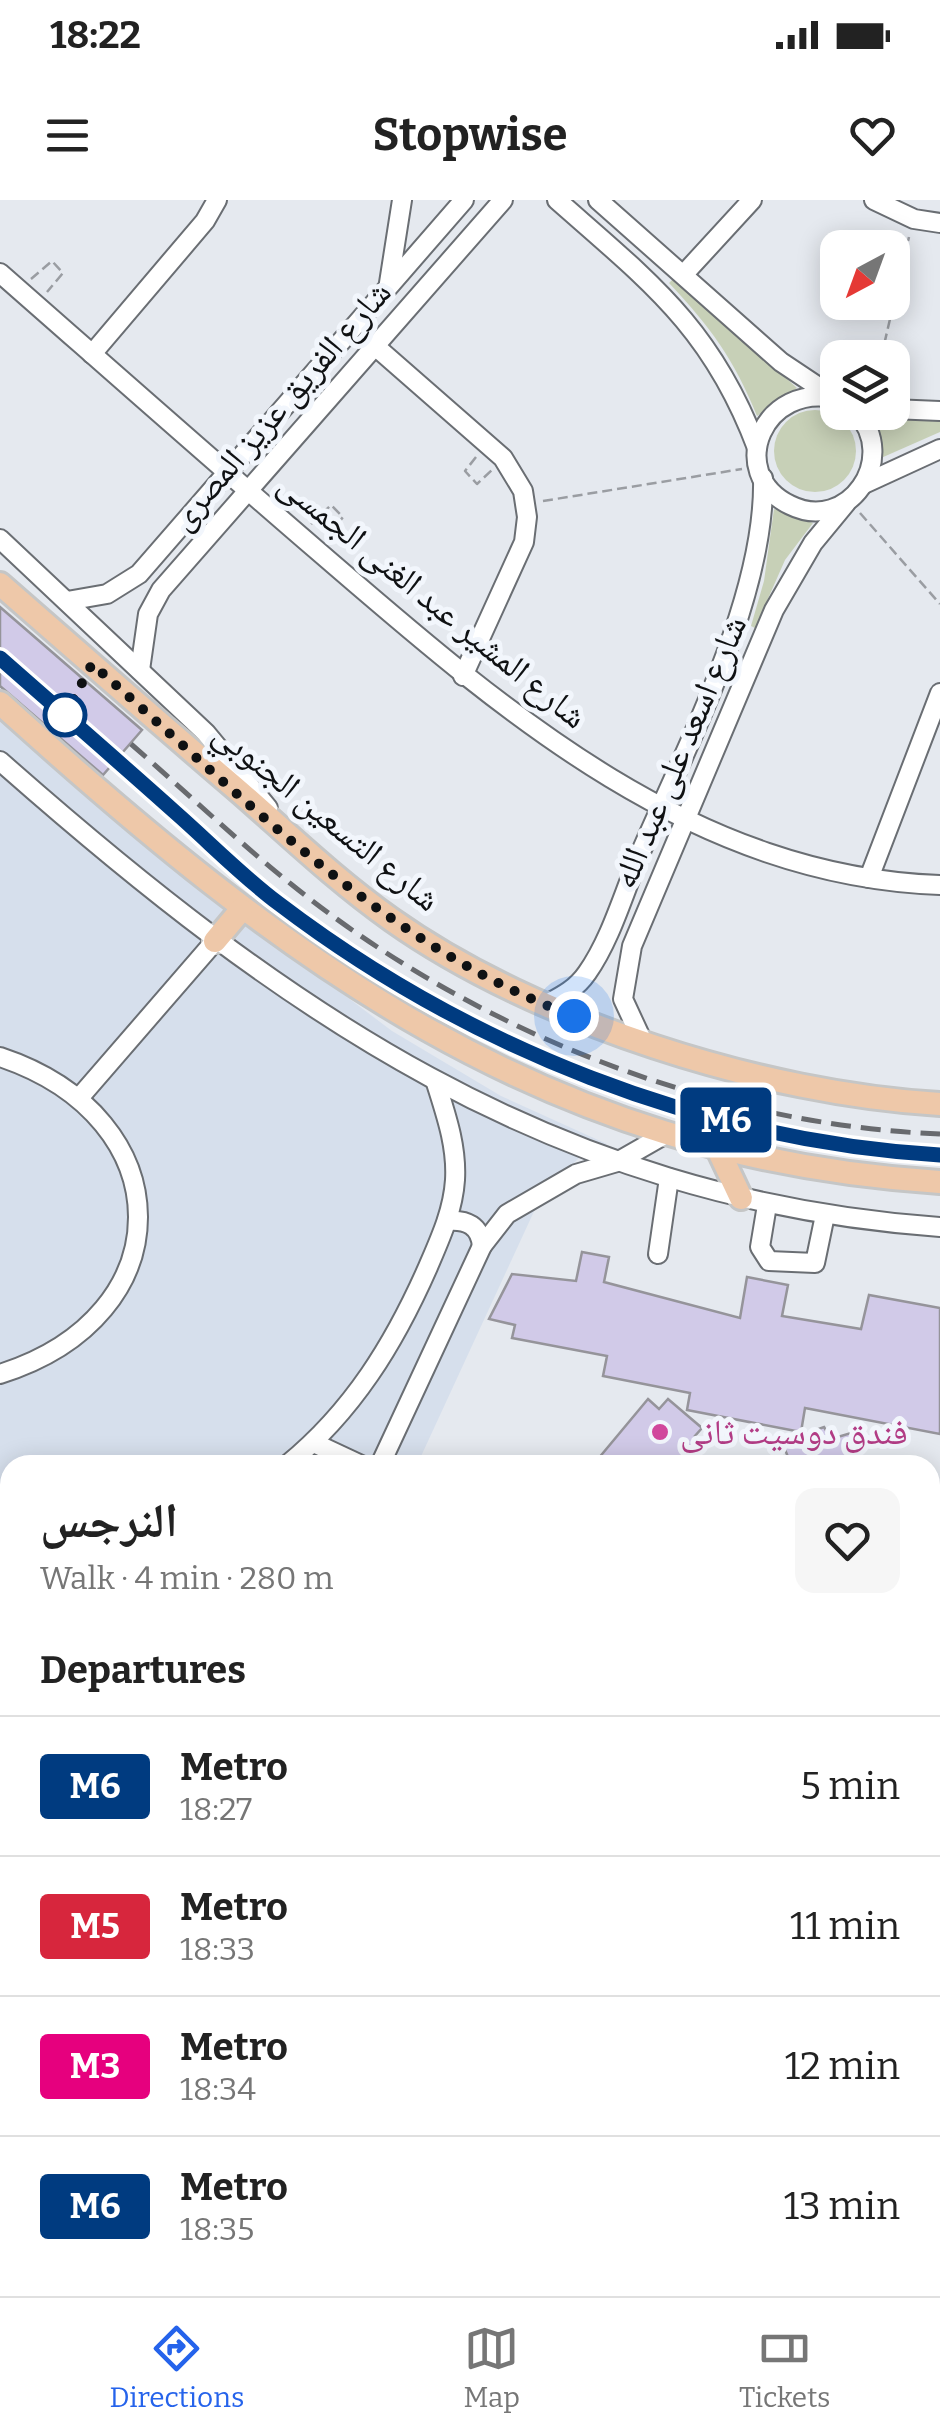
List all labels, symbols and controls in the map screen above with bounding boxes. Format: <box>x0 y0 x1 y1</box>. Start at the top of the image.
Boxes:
text: 18:22 <box>50 12 141 58</box>
icon: menu <box>40 108 95 163</box>
text: Stopwise <box>372 108 568 162</box>
icon: heart <box>845 108 900 163</box>
north arrow <box>820 230 910 320</box>
map controls <box>820 230 910 430</box>
street label: شارع الفريق عزيز المصرى <box>160 272 400 539</box>
button: layers <box>820 340 910 430</box>
street label: شارع المشير عبد الغنى الجمسى <box>270 463 596 738</box>
street label: شارع اسعد على عبد الله <box>603 609 756 895</box>
unlabelled marker <box>44 694 86 736</box>
street label: شارع التسعين الجنوبي <box>201 712 449 925</box>
your location <box>549 991 599 1041</box>
line badge: M6 <box>681 1088 771 1152</box>
text: M6 <box>700 1099 752 1141</box>
place label: فندق دوسيت ثانى <box>680 1411 908 1453</box>
marker: فندق دوسيت ثانى <box>649 1421 671 1443</box>
button: heart <box>795 1488 900 1593</box>
text: النرجس <box>40 1492 178 1550</box>
text: Walk · 4 min · 280 m <box>40 1559 334 1597</box>
text: Departures <box>40 1647 246 1693</box>
text: Metro <box>180 1744 288 1790</box>
text: 5 min <box>800 1763 900 1809</box>
text: M6 <box>69 1765 121 1807</box>
text: 18:27 <box>180 1790 252 1828</box>
text: Metro <box>180 1884 288 1930</box>
text: 11 min <box>790 1903 900 1949</box>
text: M5 <box>70 1905 120 1947</box>
text: 18:33 <box>180 1930 255 1968</box>
text: Metro <box>180 2024 288 2070</box>
text: 12 min <box>785 2043 900 2089</box>
text: M3 <box>70 2045 120 2087</box>
text: 18:34 <box>180 2070 256 2108</box>
text: Metro <box>180 2164 288 2210</box>
text: 13 min <box>784 2183 900 2229</box>
text: M6 <box>69 2185 121 2227</box>
text: 18:35 <box>180 2210 254 2248</box>
tab: Directions <box>110 2321 244 2414</box>
tab: Map <box>463 2321 520 2414</box>
tab: Tickets <box>739 2321 830 2414</box>

